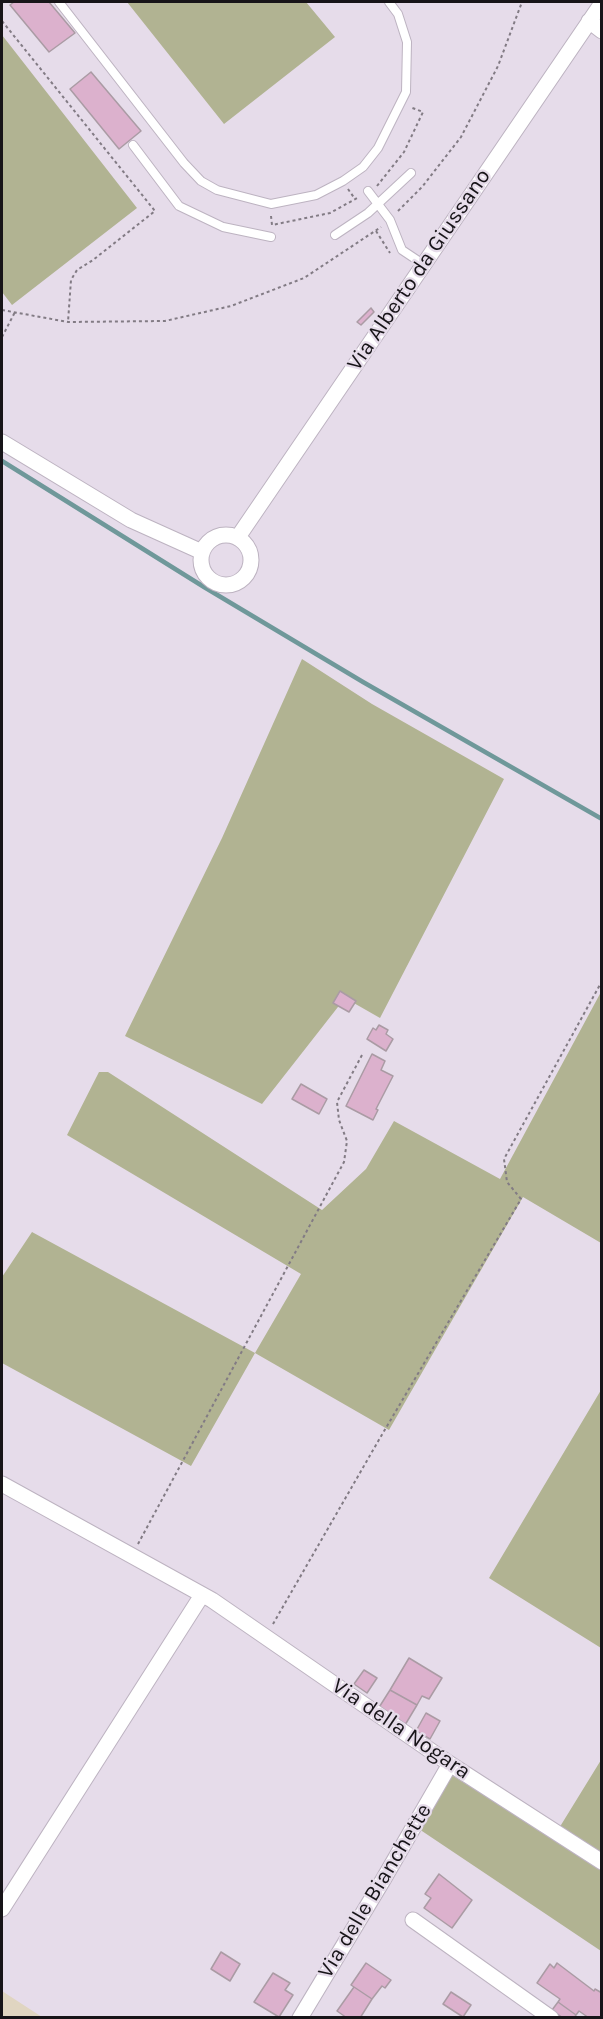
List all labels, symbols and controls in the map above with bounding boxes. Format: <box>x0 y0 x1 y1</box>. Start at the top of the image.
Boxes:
street label: Via Alberto da Giussano <box>342 164 496 376</box>
street label: Via della Nogara <box>326 1673 476 1785</box>
street label: Via delle Bianchette <box>312 1799 438 1983</box>

